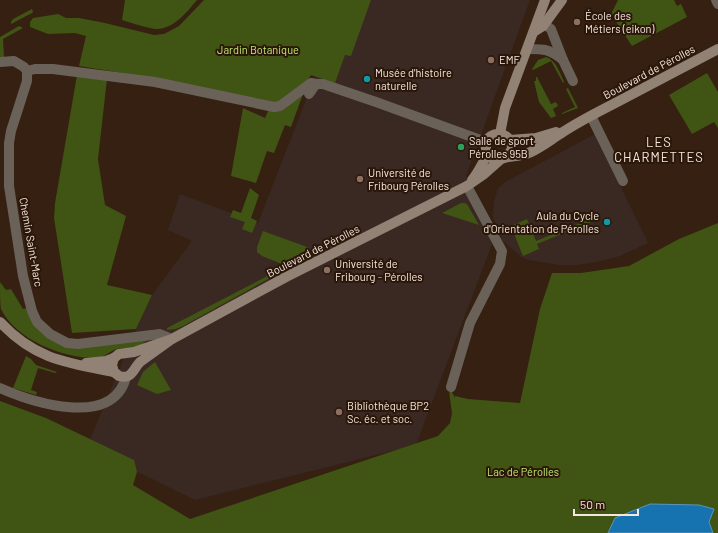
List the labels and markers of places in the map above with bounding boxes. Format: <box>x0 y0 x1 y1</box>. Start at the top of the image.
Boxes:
place label: École des Métiers (eikon) <box>585 9 655 35</box>
marker: École des Métiers (eikon) <box>572 17 582 27</box>
place label: EMF <box>499 53 520 66</box>
marker: EMF <box>486 55 496 65</box>
place label: Musée d'histoire naturelle <box>375 66 452 92</box>
marker: Musée d'histoire naturelle <box>362 74 372 84</box>
place label: Salle de sport Pérolles 95B <box>469 134 534 160</box>
marker: Salle de sport Pérolles 95B <box>456 142 466 152</box>
place label: Université de Fribourg Pérolles <box>368 166 449 192</box>
marker: Université de Fribourg Pérolles <box>355 174 365 184</box>
place label: Aula du Cycle d'Orientation de Pérolles <box>483 209 599 235</box>
marker: Aula du Cycle d'Orientation de Pérolles <box>602 217 612 227</box>
place label: Université de Fribourg - Pérolles <box>335 257 422 283</box>
marker: Université de Fribourg - Pérolles <box>322 265 332 275</box>
place label: Bibliothèque BP2 Sc. éc. et soc. <box>347 399 429 425</box>
marker: Bibliothèque BP2 Sc. éc. et soc. <box>334 407 344 417</box>

